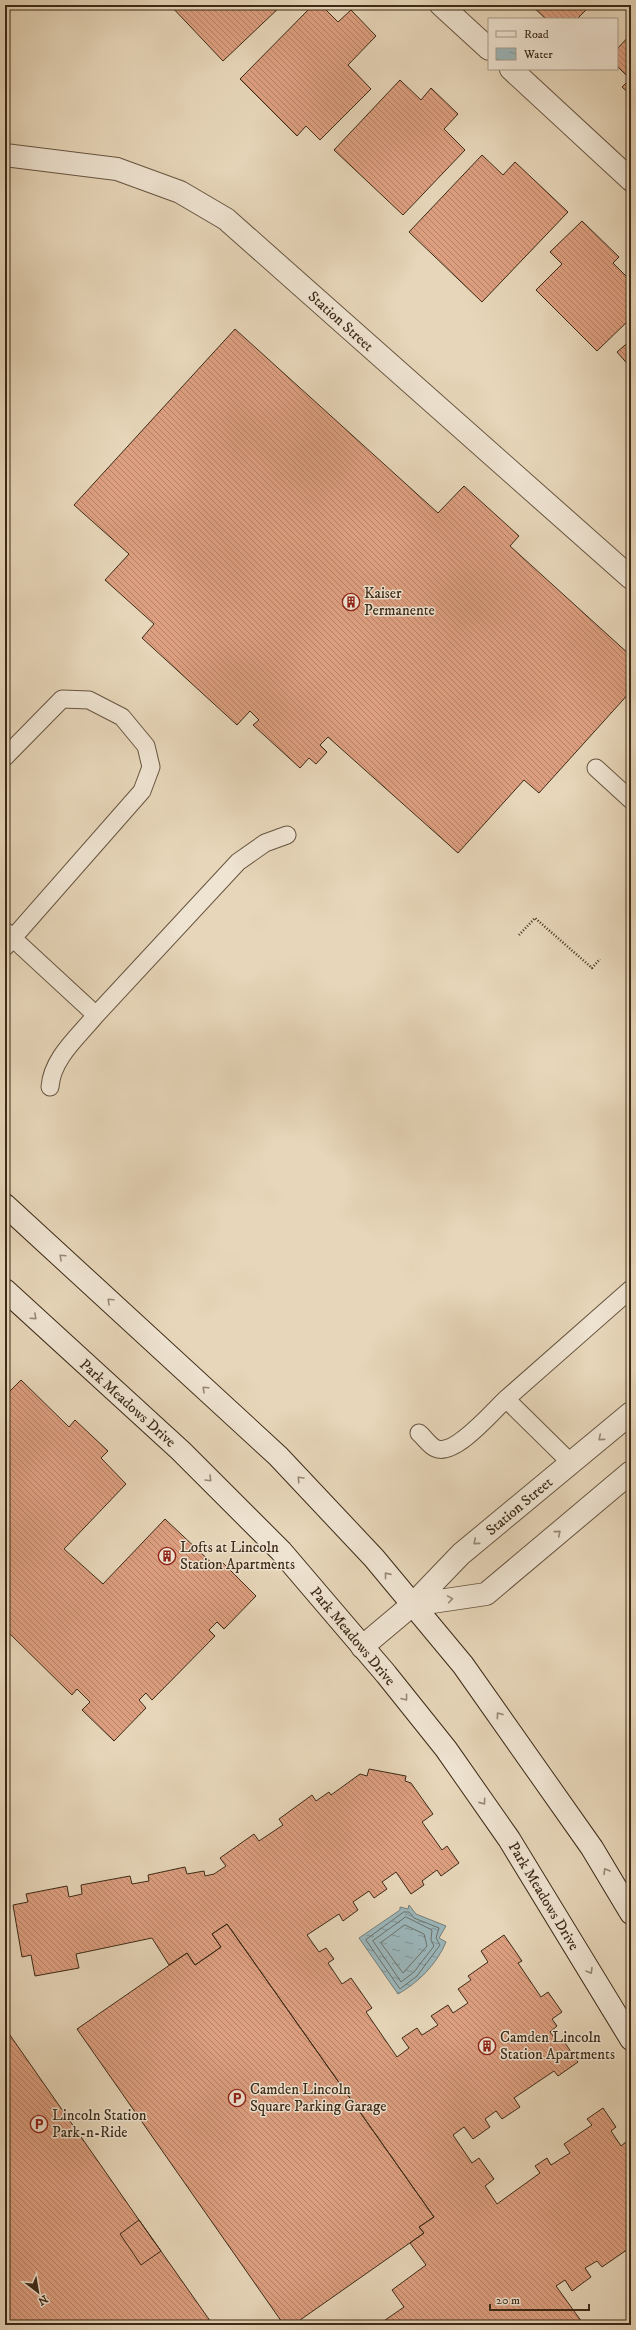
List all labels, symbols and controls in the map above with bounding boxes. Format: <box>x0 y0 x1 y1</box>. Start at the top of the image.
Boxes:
legend <box>488 18 618 70</box>
text: Road <box>524 27 549 42</box>
text: Water <box>523 47 553 62</box>
street label: Station Street <box>304 287 377 356</box>
place label: Kaiser Permanente <box>364 584 435 620</box>
building icon: Kaiser Permanente <box>341 592 361 612</box>
one-way arrow <box>59 1255 66 1262</box>
one-way arrow <box>107 1299 114 1306</box>
one-way arrow <box>29 1312 37 1319</box>
street label: Park Meadows Drive <box>75 1355 180 1452</box>
one-way arrow <box>203 1387 210 1394</box>
one-way arrow <box>598 1433 605 1440</box>
street label: Station Street <box>482 1473 557 1540</box>
one-way arrow <box>204 1474 212 1482</box>
one-way arrow <box>297 1476 304 1484</box>
one-way arrow <box>553 1531 561 1538</box>
one-way arrow <box>474 1537 481 1544</box>
place label: Lofts at Lincoln Station Apartments <box>180 1538 295 1574</box>
building icon: Lofts at Lincoln Station Apartments <box>157 1546 177 1566</box>
one-way arrow <box>385 1572 392 1579</box>
street label: Park Meadows Drive <box>306 1583 400 1690</box>
one-way arrow <box>447 1595 454 1604</box>
one-way arrow <box>401 1694 408 1701</box>
one-way arrow <box>497 1712 504 1719</box>
one-way arrow <box>478 1798 486 1805</box>
street label: Park Meadows Drive <box>504 1839 583 1954</box>
one-way arrow <box>603 1868 610 1875</box>
one-way arrow <box>585 1967 592 1974</box>
place label: Camden Lincoln Station Apartments <box>500 2028 615 2064</box>
building icon: Camden Lincoln Station Apartments <box>477 2036 497 2056</box>
place label: Camden Lincoln Square Parking Garage <box>250 2080 386 2116</box>
parking icon: Camden Lincoln Square Parking Garage <box>227 2088 247 2108</box>
place label: Lincoln Station Park-n-Ride <box>52 2106 147 2142</box>
parking icon: Lincoln Station Park-n-Ride <box>29 2114 49 2134</box>
north arrow <box>18 2272 58 2312</box>
scale bar <box>490 2286 589 2312</box>
text: N <box>35 2291 50 2308</box>
text: 20 m <box>496 2293 520 2308</box>

